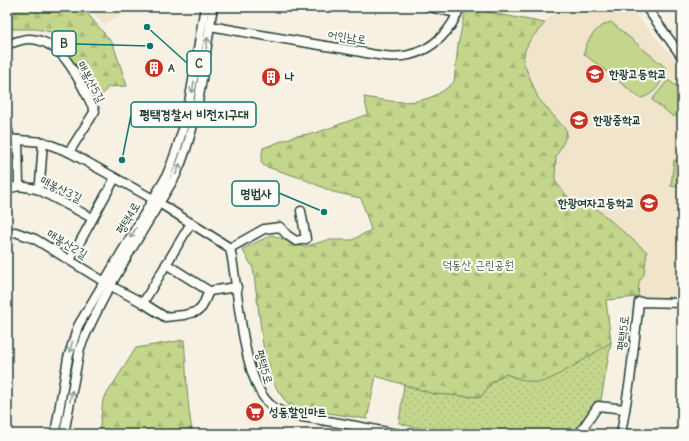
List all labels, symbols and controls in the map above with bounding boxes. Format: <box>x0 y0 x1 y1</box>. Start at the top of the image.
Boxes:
street label: 어인남로 <box>327 27 367 47</box>
callout: B <box>52 31 76 56</box>
text: B <box>60 36 68 51</box>
one-way arrow <box>203 37 211 50</box>
callout: C <box>187 51 211 76</box>
text: C <box>195 56 203 71</box>
building icon: A <box>143 57 165 79</box>
street label: 매봉산5길 <box>74 59 108 106</box>
place label: A <box>168 61 175 75</box>
school or university icon: 한광고등학교 <box>584 63 606 85</box>
building icon: 나 <box>260 66 282 88</box>
place label: 한광고등학교 <box>608 67 667 81</box>
place label: 나 <box>284 70 295 84</box>
one-way arrow <box>189 80 197 93</box>
callout: 평택경찰서 비전지구대 <box>131 102 256 127</box>
text: 평택경찰서 비전지구대 <box>139 107 249 122</box>
school or university icon: 한광중학교 <box>568 109 590 131</box>
place label: 한광중학교 <box>592 113 641 127</box>
one-way arrow <box>175 164 182 176</box>
street label: 매봉산3길 <box>38 173 84 205</box>
callout: 명법사 <box>232 181 279 206</box>
text: 명법사 <box>240 186 272 201</box>
school or university icon: 한광여자고등학교 <box>638 192 660 214</box>
place label: 한광여자고등학교 <box>557 196 635 210</box>
street label: 평택4로 <box>113 199 143 237</box>
street label: 매봉산2길 <box>44 226 90 262</box>
one-way arrow <box>128 227 136 239</box>
park label: 덕동산 근린공원 <box>442 258 514 272</box>
street label: 평택5로 <box>614 315 632 351</box>
one-way arrow <box>67 340 74 353</box>
street label: 평택5로 <box>252 348 276 386</box>
one-way arrow <box>67 390 75 403</box>
supermarket icon: 성동할인마트 <box>244 401 266 423</box>
place label: 성동할인마트 <box>268 405 327 419</box>

